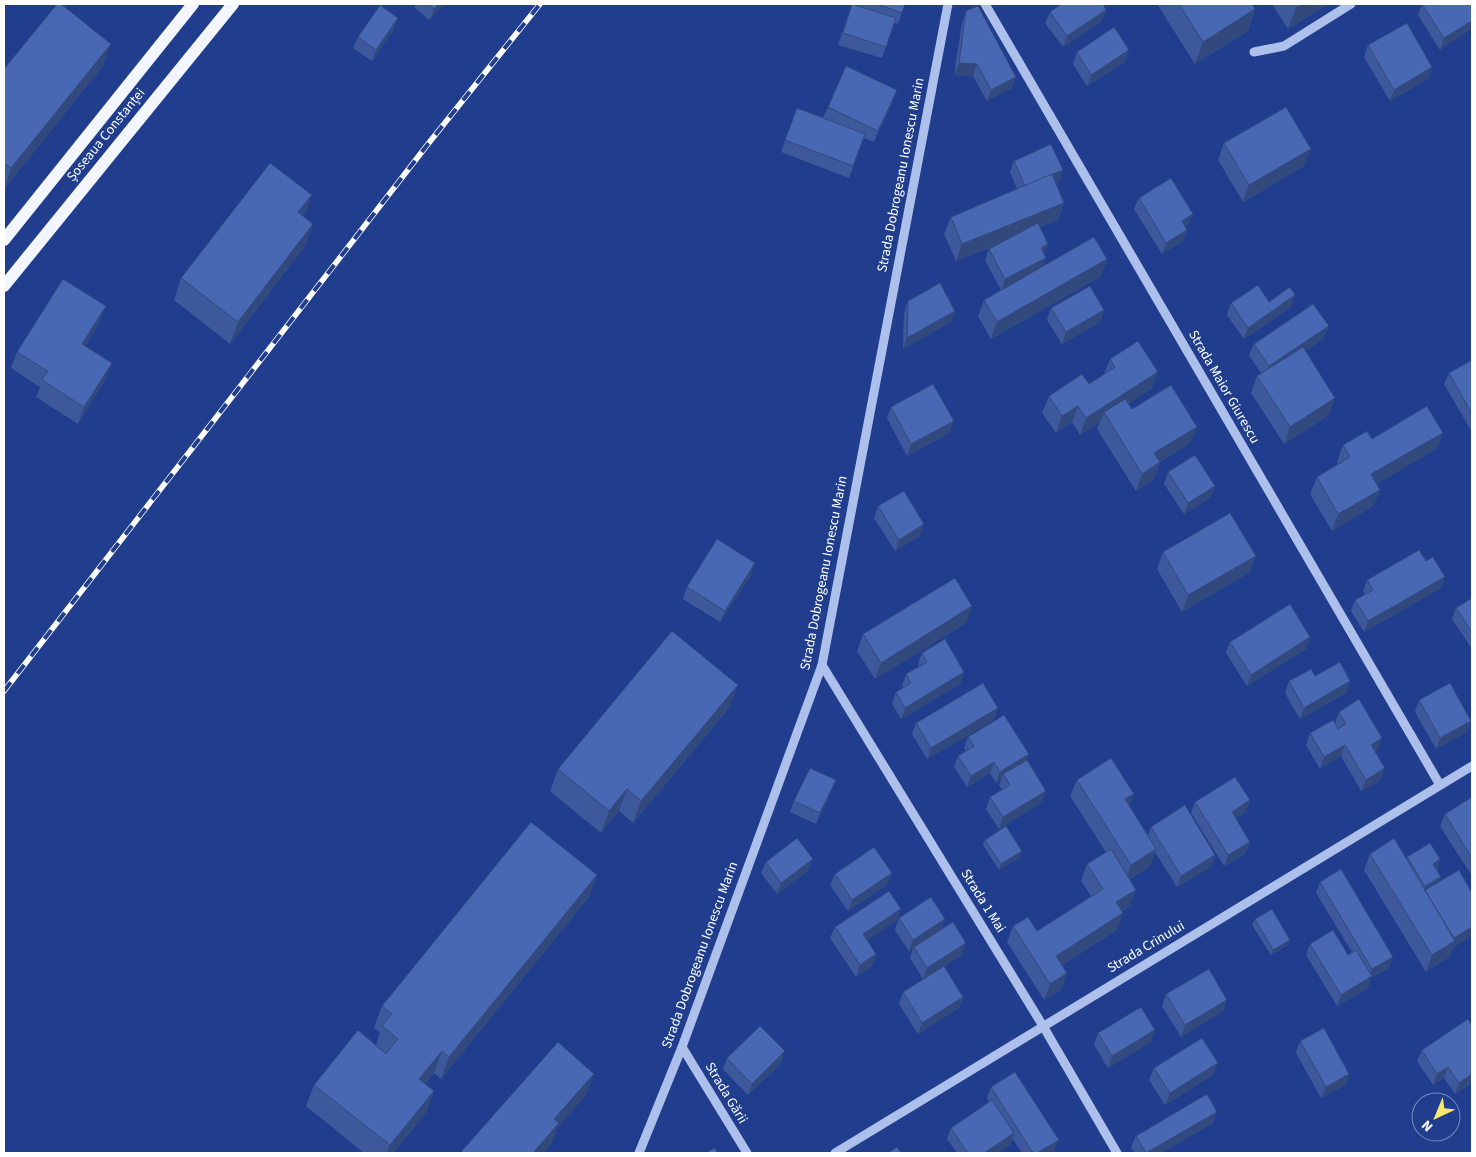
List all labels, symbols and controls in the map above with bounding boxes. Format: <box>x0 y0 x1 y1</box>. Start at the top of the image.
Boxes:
street label: Strada Dobrogeanu Ionescu Marin <box>872 76 930 274</box>
street label: Șoseaua Constanței <box>62 84 150 186</box>
street label: Strada Maior Giurescu <box>1183 326 1265 448</box>
street label: Strada Dobrogeanu Ionescu Marin <box>795 474 853 672</box>
street label: Strada Dobrogeanu Ionescu Marin <box>657 859 743 1051</box>
street label: Strada 1 Mai <box>956 865 1010 937</box>
street label: Strada Crinului <box>1103 916 1189 978</box>
street label: Strada Gării <box>700 1058 752 1128</box>
north arrow <box>1411 1092 1461 1142</box>
text: N <box>1417 1115 1438 1136</box>

